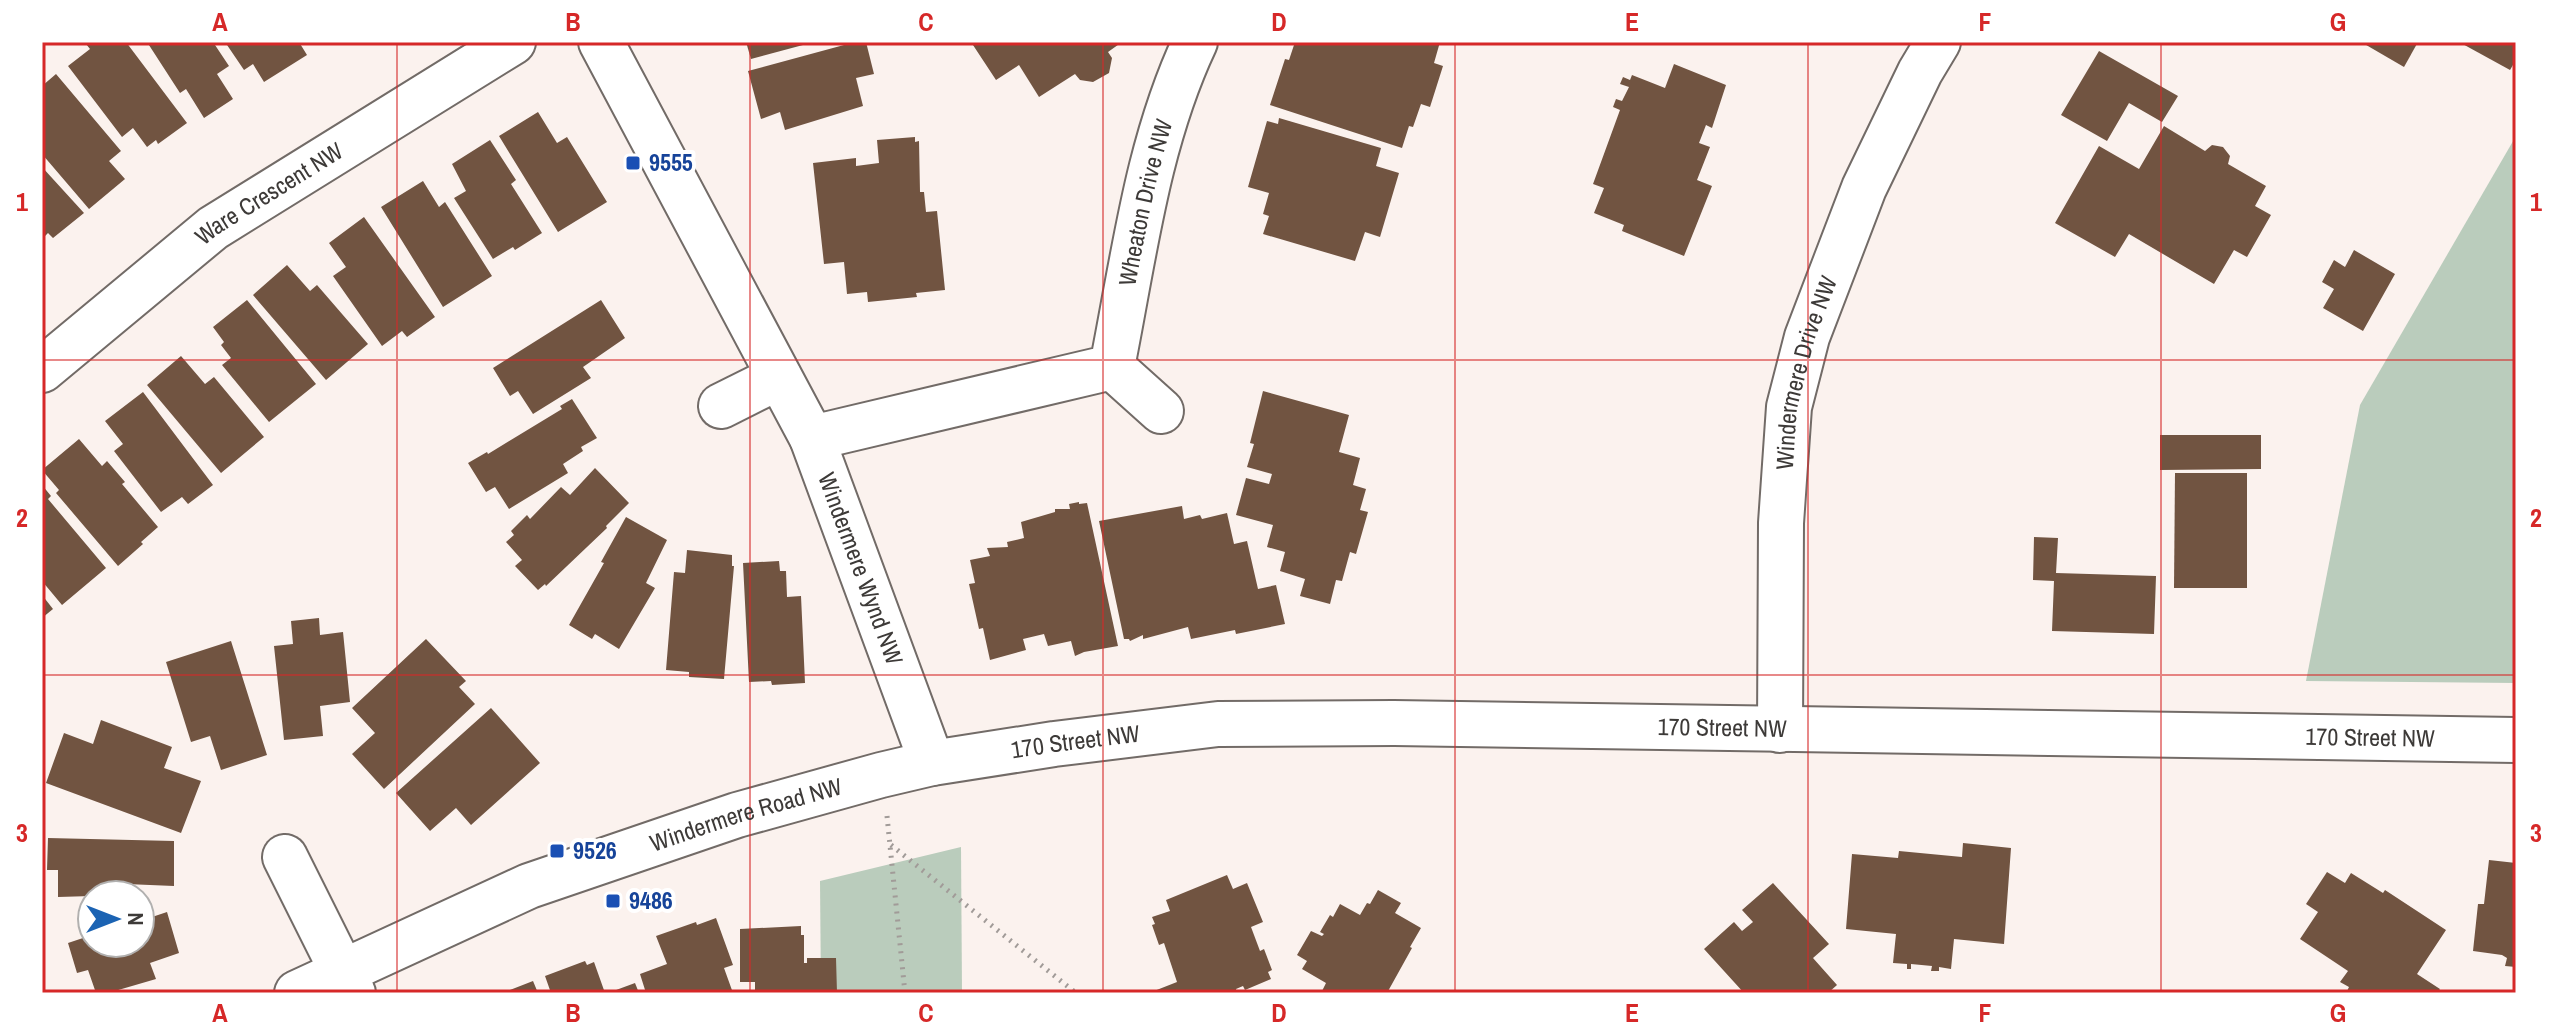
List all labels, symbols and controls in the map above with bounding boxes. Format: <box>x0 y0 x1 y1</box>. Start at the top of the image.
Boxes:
text: A <box>212 4 228 39</box>
text: B <box>565 4 581 39</box>
text: C <box>918 4 934 39</box>
text: D <box>1271 4 1287 39</box>
text: E <box>1625 4 1639 39</box>
text: F <box>1978 4 1992 39</box>
text: G <box>2330 4 2346 39</box>
street label: Wheaton Drive NW <box>1111 115 1179 288</box>
street label: Ware Crescent NW <box>188 134 349 252</box>
place label: 9555 <box>649 146 693 178</box>
marker: 9555 <box>624 154 642 172</box>
text: 1 <box>16 184 28 219</box>
text: 1 <box>2530 184 2542 219</box>
street label: Windermere Drive NW <box>1768 271 1844 471</box>
street label: Windermere Wynd NW <box>811 468 911 669</box>
text: 2 <box>16 500 28 535</box>
text: 2 <box>2530 500 2542 535</box>
street label: 170 Street NW <box>1657 710 1787 744</box>
street label: 170 Street NW <box>1009 717 1142 765</box>
street label: 170 Street NW <box>2305 720 2435 754</box>
street label: Windermere Road NW <box>646 770 846 859</box>
text: 3 <box>16 815 28 850</box>
text: 3 <box>2530 815 2542 850</box>
place label: 9526 <box>573 834 617 866</box>
marker: 9526 <box>548 842 566 860</box>
north arrow <box>76 879 156 959</box>
place label: 9486 <box>629 884 673 916</box>
marker: 9486 <box>604 892 622 910</box>
text: N <box>121 912 151 926</box>
text: A <box>212 995 228 1030</box>
text: B <box>565 995 581 1030</box>
text: C <box>918 995 934 1030</box>
text: D <box>1271 995 1287 1030</box>
text: E <box>1625 995 1639 1030</box>
text: F <box>1978 995 1992 1030</box>
text: G <box>2330 995 2346 1030</box>

